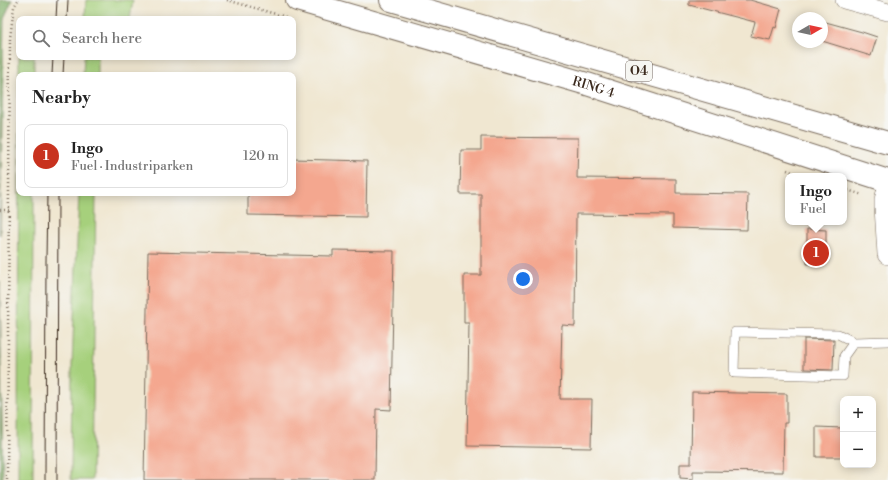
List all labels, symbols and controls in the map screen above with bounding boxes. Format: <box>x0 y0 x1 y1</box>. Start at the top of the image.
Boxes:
north arrow <box>792 12 828 48</box>
search box <box>16 16 296 60</box>
icon: search <box>30 27 52 49</box>
text: Search here <box>62 29 142 48</box>
road number: O4 <box>626 61 652 81</box>
street label: RING 4 <box>570 73 617 101</box>
text: Nearby <box>32 87 91 109</box>
text: Ingo <box>71 139 103 158</box>
text: 1 <box>43 148 49 164</box>
text: 120 m <box>243 148 279 164</box>
text: Fuel · Industriparken <box>71 158 193 174</box>
popup <box>785 173 847 225</box>
text: Ingo <box>800 182 832 201</box>
text: Fuel <box>800 201 826 217</box>
pin: 1 <box>803 238 829 268</box>
your location <box>513 269 533 289</box>
map controls <box>840 396 876 468</box>
button: + <box>840 396 876 432</box>
button: − <box>840 432 876 468</box>

